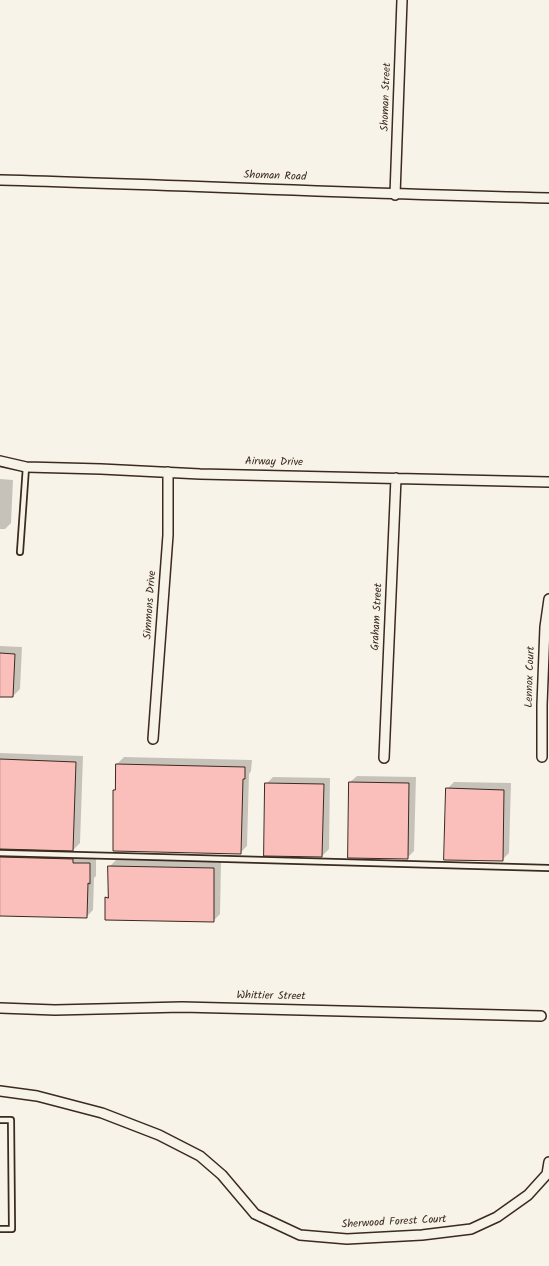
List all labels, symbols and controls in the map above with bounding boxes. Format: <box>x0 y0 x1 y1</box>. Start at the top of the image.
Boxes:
street label: Shoman Street <box>379 62 395 132</box>
street label: Shoman Road <box>243 169 307 185</box>
street label: Airway Drive <box>245 456 303 470</box>
street label: Simmons Drive <box>142 570 160 640</box>
street label: Graham Street <box>370 583 386 651</box>
street label: Lennox Court <box>523 646 539 708</box>
street label: Whittier Street <box>236 990 306 1004</box>
street label: Sherwood Forest Court <box>341 1214 447 1232</box>

